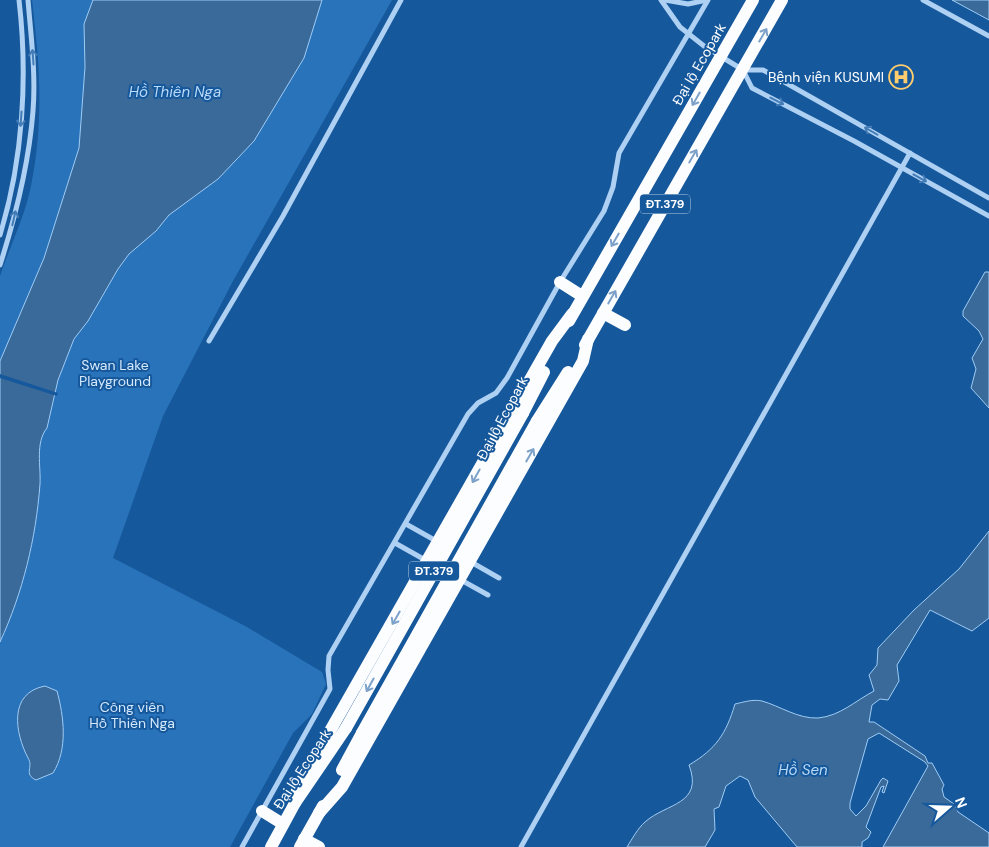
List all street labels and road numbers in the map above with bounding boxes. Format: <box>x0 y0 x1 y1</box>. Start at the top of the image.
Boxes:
street label: Đại lộ Ecopark <box>668 20 730 108</box>
road number: ĐT.379 <box>640 194 690 213</box>
street label: Đại lộ Ecopark <box>472 373 532 463</box>
road number: ĐT.379 <box>409 562 459 580</box>
street label: Đại lộ Ecopark <box>269 725 335 813</box>

